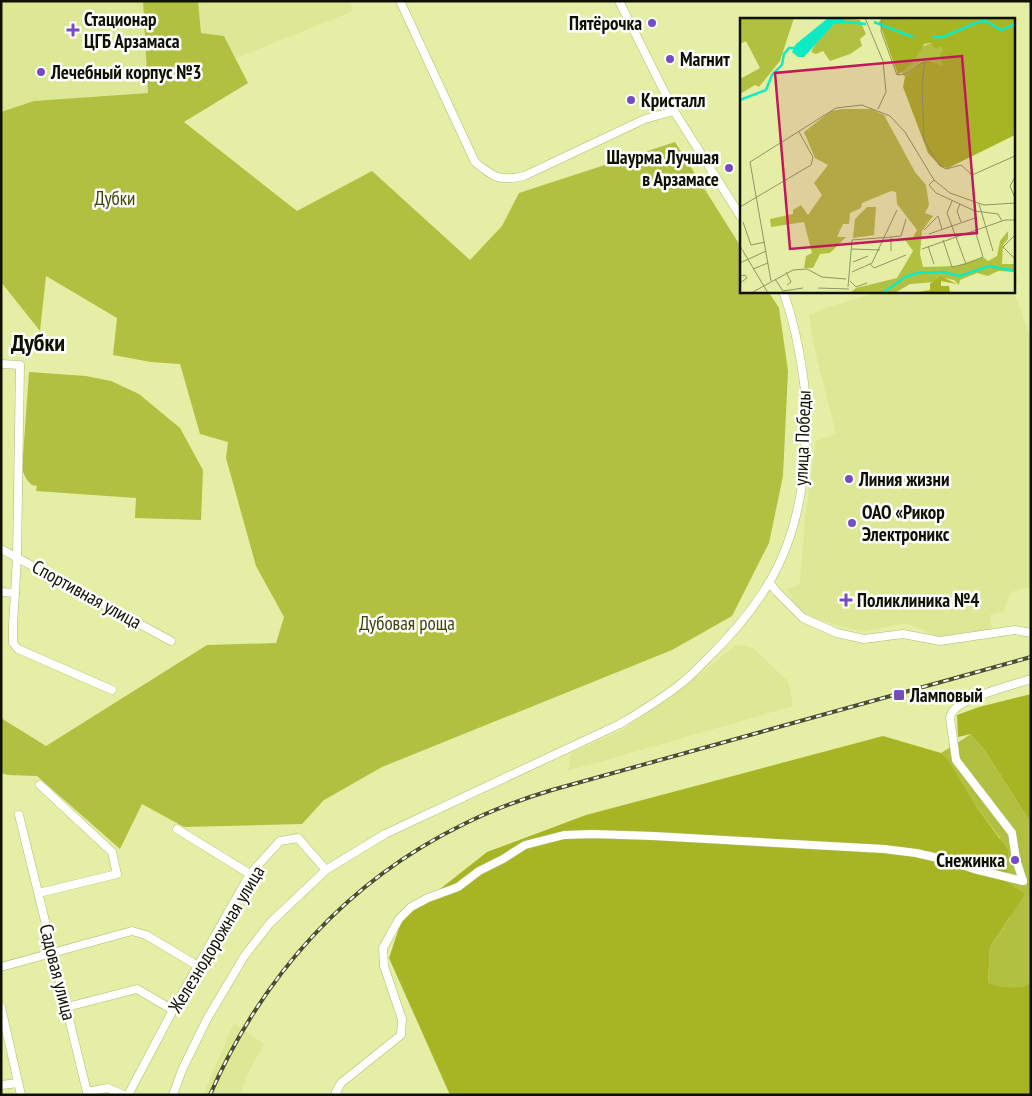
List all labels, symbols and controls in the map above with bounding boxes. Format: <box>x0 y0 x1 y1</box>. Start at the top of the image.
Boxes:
place label: Стационар ЦГБ Арзамаса <box>84 7 180 53</box>
place label: Пятёрочка <box>569 11 642 35</box>
marker: Пятёрочка <box>646 17 658 29</box>
inset map <box>740 18 1014 292</box>
marker: Стационар ЦГБ Арзамаса <box>66 23 80 37</box>
place label: Магнит <box>680 47 730 71</box>
marker: Магнит <box>664 53 676 65</box>
place label: Лечебный корпус №3 <box>50 60 202 84</box>
marker: Лечебный корпус №3 <box>35 66 47 78</box>
place label: Кристалл <box>641 88 705 112</box>
marker: Кристалл <box>625 94 637 106</box>
place label: Шаурма Лучшая в Арзамасе <box>606 145 719 191</box>
marker: Шаурма Лучшая в Арзамасе <box>723 162 735 174</box>
park label: Дубки <box>95 186 135 210</box>
district label: Дубки <box>11 327 65 358</box>
street label: улица Победы <box>788 390 816 486</box>
place label: Линия жизни <box>858 467 950 491</box>
marker: Линия жизни <box>843 473 855 485</box>
place label: ОАО «Рикор Электроникс <box>862 500 950 546</box>
marker: ОАО «Рикор Электроникс <box>846 517 858 529</box>
street label: Спортивная улица <box>28 554 146 634</box>
place label: Поликлиника №4 <box>857 588 979 612</box>
marker: Поликлиника №4 <box>839 593 853 607</box>
park label: Дубовая роща <box>359 611 455 635</box>
place label: Ламповый <box>909 683 983 707</box>
marker: Ламповый <box>892 688 906 702</box>
place label: Снежинка <box>936 848 1005 872</box>
marker: Снежинка <box>1009 854 1021 866</box>
street label: Железнодорожная улица <box>162 861 269 1018</box>
street label: Садовая улица <box>34 921 82 1023</box>

